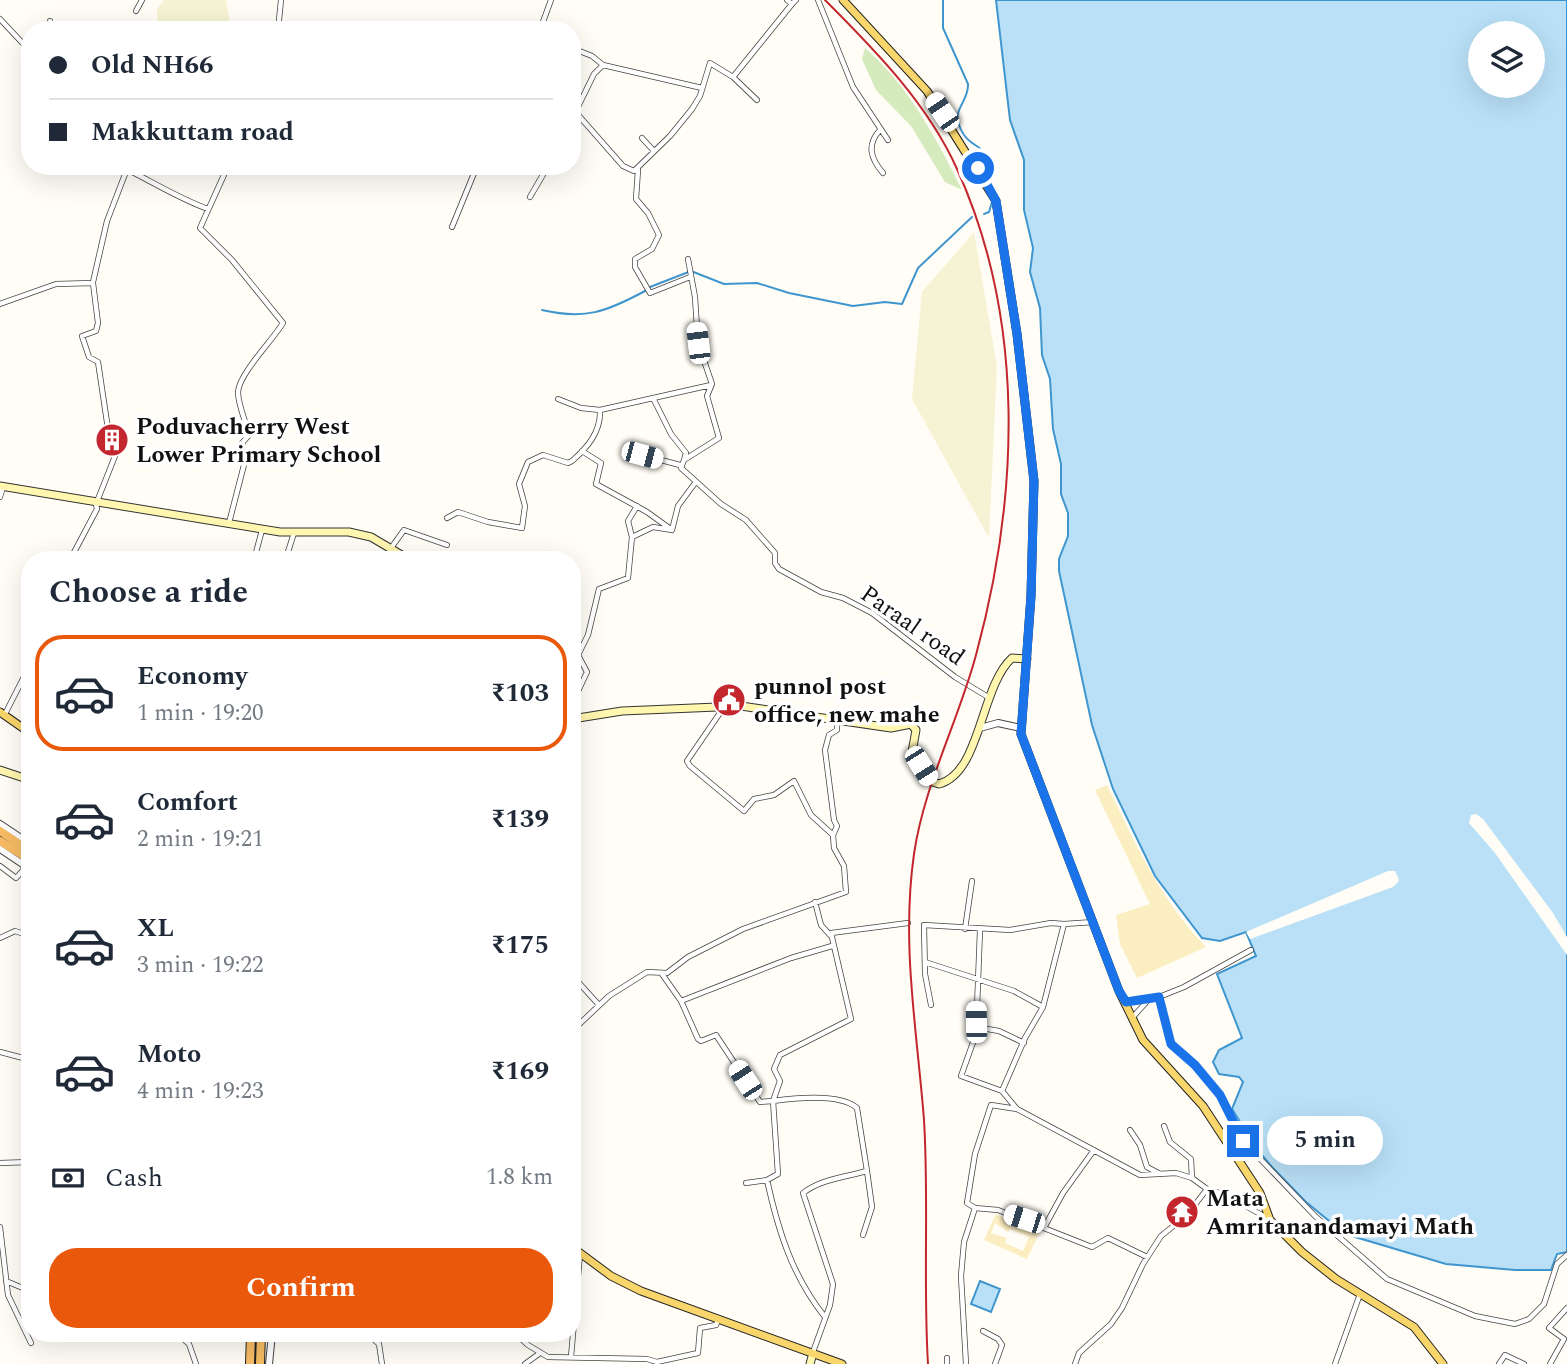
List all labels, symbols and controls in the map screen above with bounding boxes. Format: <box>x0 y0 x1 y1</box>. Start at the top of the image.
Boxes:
map controls <box>1468 21 1545 98</box>
button: layers <box>1468 21 1545 98</box>
text: Old NH66 <box>91 45 214 85</box>
car <box>922 89 963 135</box>
text: Makkuttam road <box>91 112 294 152</box>
route start <box>962 152 994 184</box>
car <box>686 321 711 365</box>
place label: Poduvacherry West Lower Primary School <box>136 409 382 473</box>
building icon: Poduvacherry West Lower Primary School <box>93 421 131 459</box>
car <box>619 439 666 471</box>
text: Choose a ride <box>49 568 248 617</box>
street label: Paraal road <box>853 577 972 675</box>
text: Economy <box>137 656 247 696</box>
icon: car <box>53 662 116 725</box>
place label: punnol post office, new mahe <box>754 669 940 733</box>
text: ₹103 <box>491 673 549 713</box>
public building icon: punnol post office, new mahe <box>710 681 748 719</box>
text: 1 min · 19:20 <box>137 696 264 731</box>
car <box>901 743 942 789</box>
text: Comfort <box>137 782 238 822</box>
icon: car <box>53 788 116 851</box>
text: ₹139 <box>491 799 549 839</box>
text: 2 min · 19:21 <box>137 822 264 857</box>
text: XL <box>137 908 174 948</box>
icon: car <box>53 914 116 977</box>
text: ₹175 <box>491 925 549 965</box>
text: 3 min · 19:22 <box>137 948 264 983</box>
car <box>966 1001 987 1043</box>
text: Moto <box>137 1034 201 1074</box>
icon: car <box>53 1040 116 1103</box>
text: ₹169 <box>491 1051 549 1091</box>
car <box>725 1057 766 1103</box>
text: 4 min · 19:23 <box>137 1074 264 1109</box>
callout: 5 min <box>1268 1116 1383 1166</box>
text: 5 min <box>1294 1123 1356 1158</box>
route end <box>1227 1125 1259 1157</box>
text: Cash <box>105 1158 163 1198</box>
icon: cash <box>49 1159 87 1197</box>
text: 1.8 km <box>486 1160 553 1195</box>
place label: Mata Amritanandamayi Math <box>1206 1181 1474 1245</box>
temple icon: Mata Amritanandamayi Math <box>1163 1193 1201 1231</box>
car <box>1001 1203 1048 1235</box>
button: Confirm <box>49 1248 553 1328</box>

